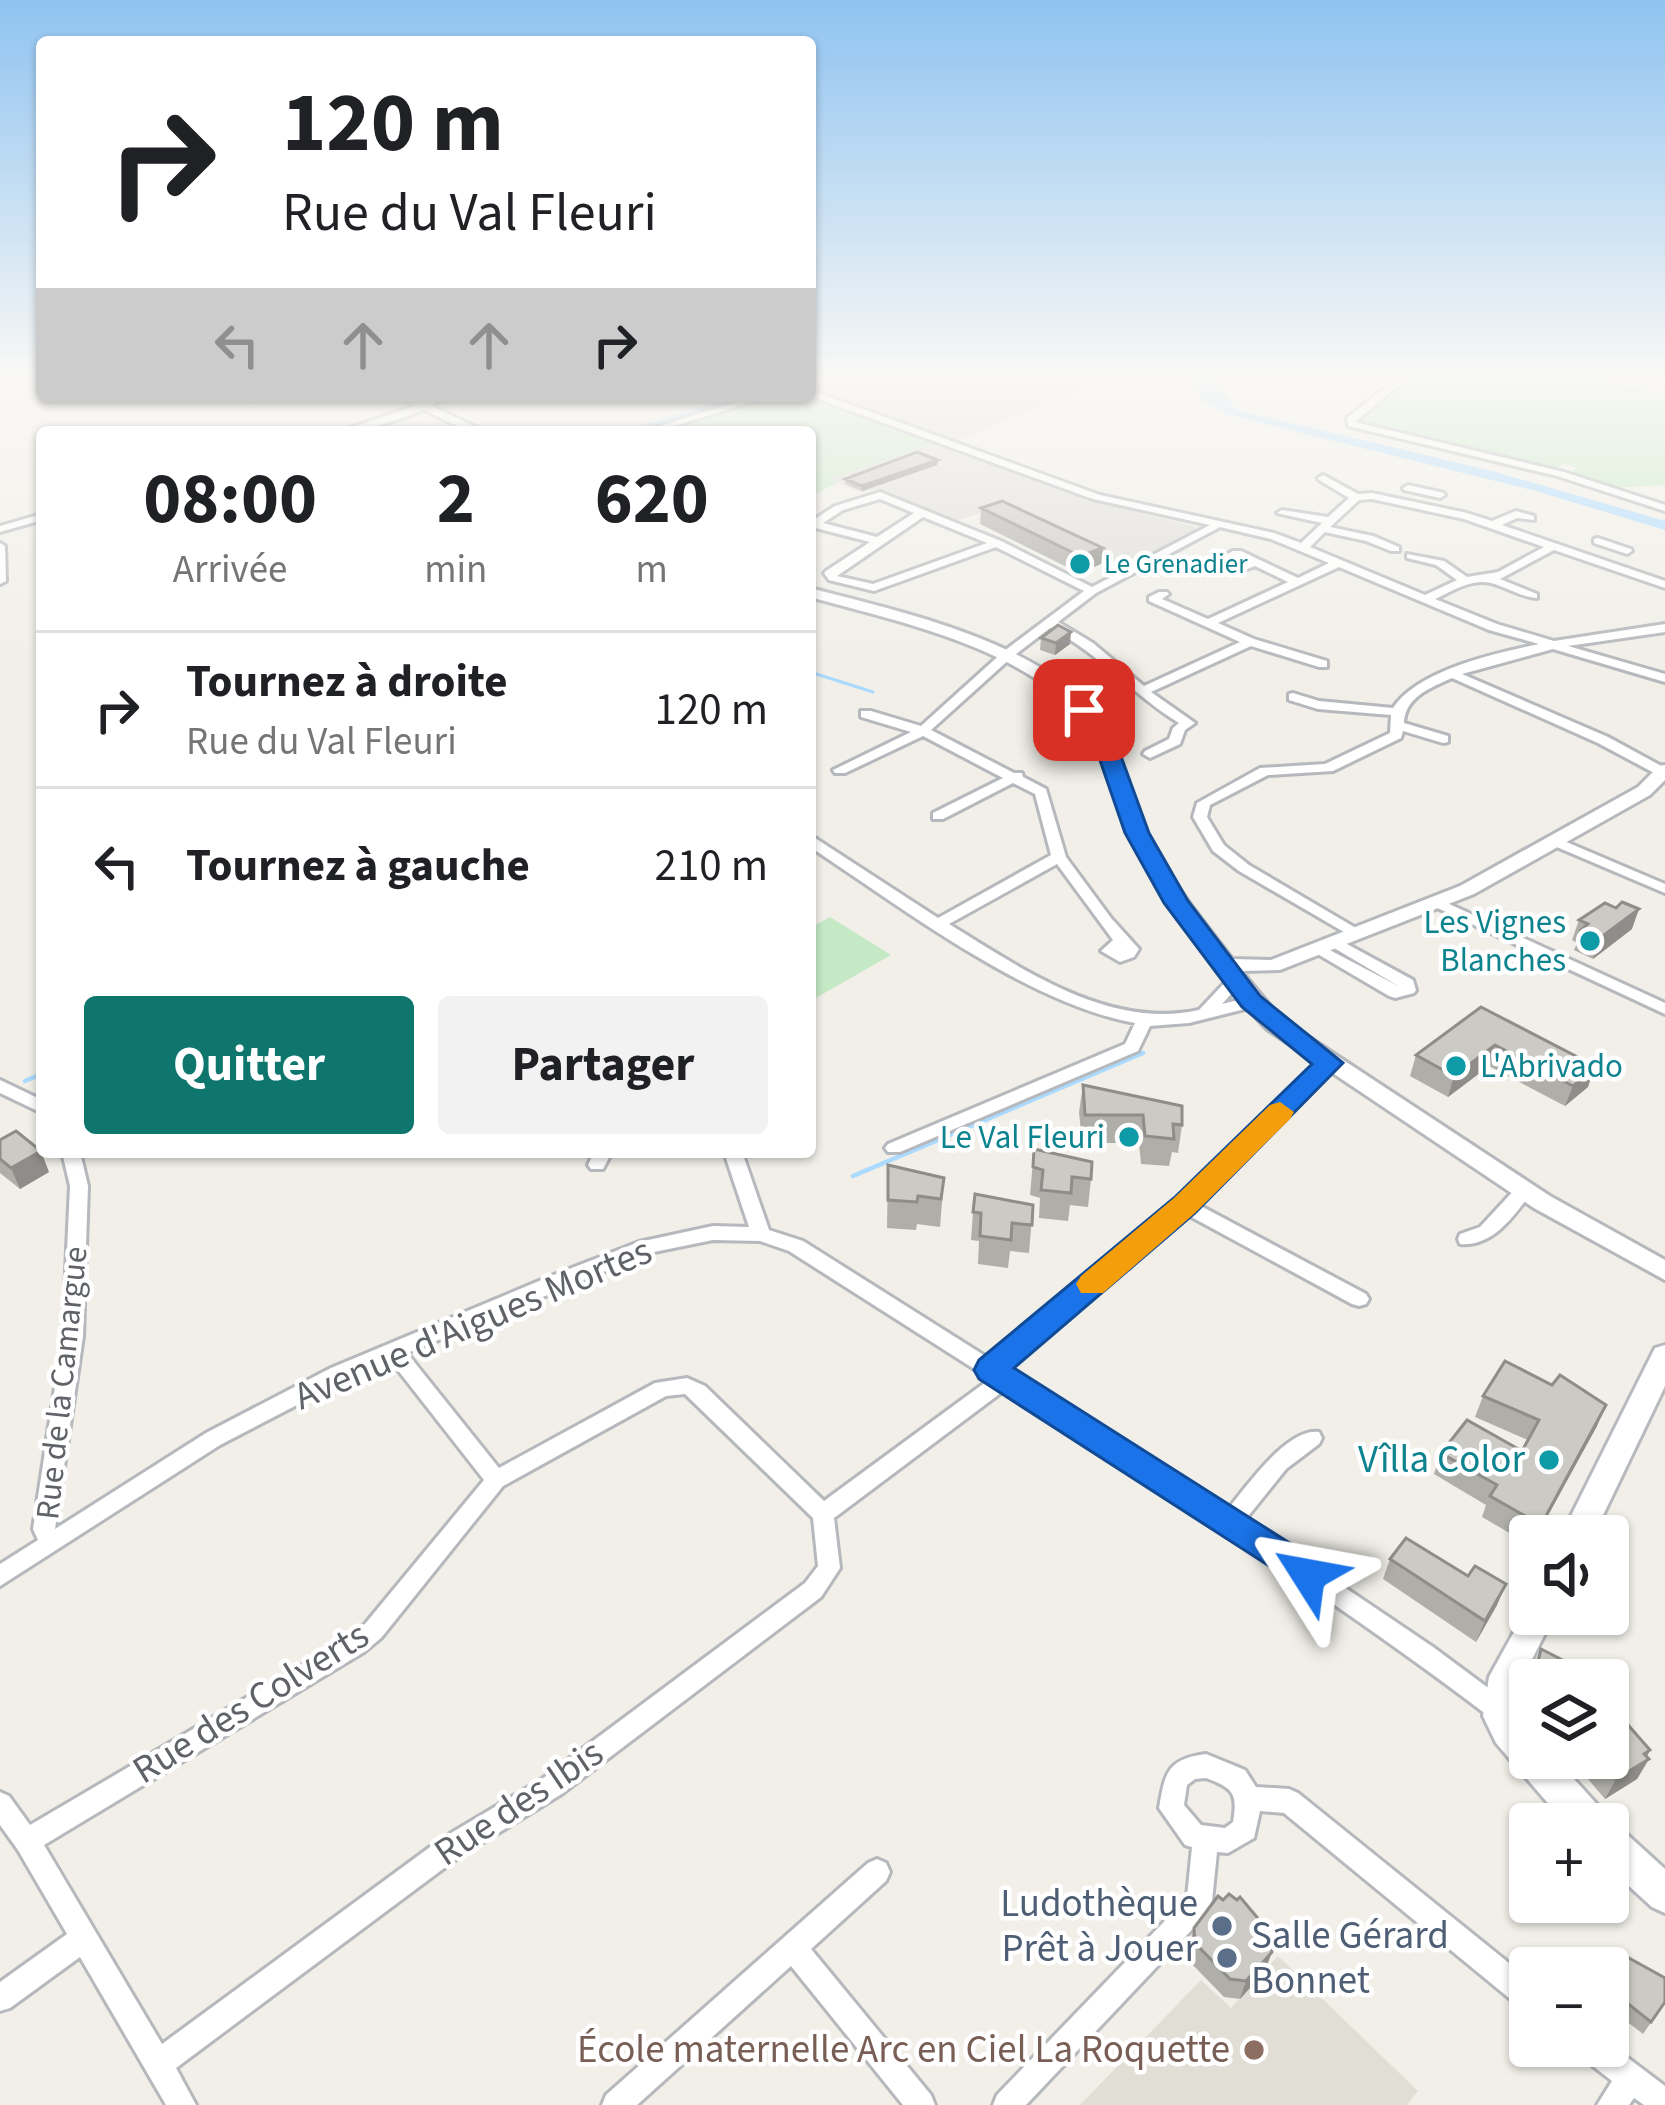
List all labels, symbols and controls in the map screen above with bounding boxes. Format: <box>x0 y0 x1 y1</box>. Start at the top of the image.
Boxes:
text: 120 m <box>282 64 504 184</box>
icon: right <box>84 84 240 240</box>
text: Rue du Val Fleuri <box>282 175 657 252</box>
icon: left <box>204 312 270 378</box>
icon: ahead <box>330 312 396 378</box>
icon: ahead <box>456 312 522 378</box>
icon: right <box>582 312 648 378</box>
text: 08:00 <box>143 448 317 551</box>
text: 2 <box>437 448 475 551</box>
text: 620 <box>595 448 709 551</box>
text: Arrivée <box>173 542 287 598</box>
text: min <box>424 542 487 598</box>
text: m <box>636 542 668 598</box>
place label: Le Grenadier <box>1104 545 1248 584</box>
marker: Le Grenadier <box>1067 551 1093 577</box>
text: Tournez à droite <box>186 650 508 714</box>
pin <box>1033 659 1135 761</box>
icon: right <box>84 677 150 743</box>
icon: arrive <box>1051 677 1117 743</box>
text: 120 m <box>655 678 768 742</box>
text: Rue du Val Fleuri <box>186 714 457 770</box>
icon: left <box>84 833 150 899</box>
text: Tournez à gauche <box>186 834 530 898</box>
text: 210 m <box>655 834 768 898</box>
place label: Les Vignes Blanches <box>1424 899 1566 984</box>
marker: Les Vignes Blanches <box>1577 928 1603 954</box>
button: Quitter <box>84 996 414 1134</box>
button: Partager <box>438 996 768 1134</box>
place label: L'Abrivado <box>1480 1043 1623 1090</box>
marker: L'Abrivado <box>1443 1053 1469 1079</box>
place label: Le Val Fleuri <box>940 1114 1105 1161</box>
marker: Le Val Fleuri <box>1116 1124 1142 1150</box>
street label: Avenue d'Aigues Mortes <box>285 1223 661 1425</box>
street label: Rue de la Camargue <box>24 1244 100 1522</box>
place label: Vîlla Color <box>1358 1432 1525 1488</box>
marker: Vîlla Color <box>1536 1447 1562 1473</box>
position arrow <box>1245 1512 1371 1638</box>
map controls <box>1509 1515 1629 2067</box>
button: sound <box>1509 1515 1629 1635</box>
street label: Rue des Colverts <box>122 1608 380 1798</box>
button: layers <box>1509 1659 1629 1779</box>
street label: Rue des Ibis <box>423 1726 615 1880</box>
button: + <box>1509 1803 1629 1923</box>
place label: Ludothèque Prêt à Jouer <box>1000 1876 1198 1977</box>
place label: Salle Gérard Bonnet <box>1251 1908 1449 2009</box>
marker: Ludothèque Prêt à Jouer <box>1209 1913 1235 1939</box>
marker: Salle Gérard Bonnet <box>1214 1945 1240 1971</box>
button: − <box>1509 1947 1629 2067</box>
place label: École maternelle Arc en Ciel La Roquette <box>577 2022 1230 2078</box>
marker: École maternelle Arc en Ciel La Roquette <box>1241 2037 1267 2063</box>

